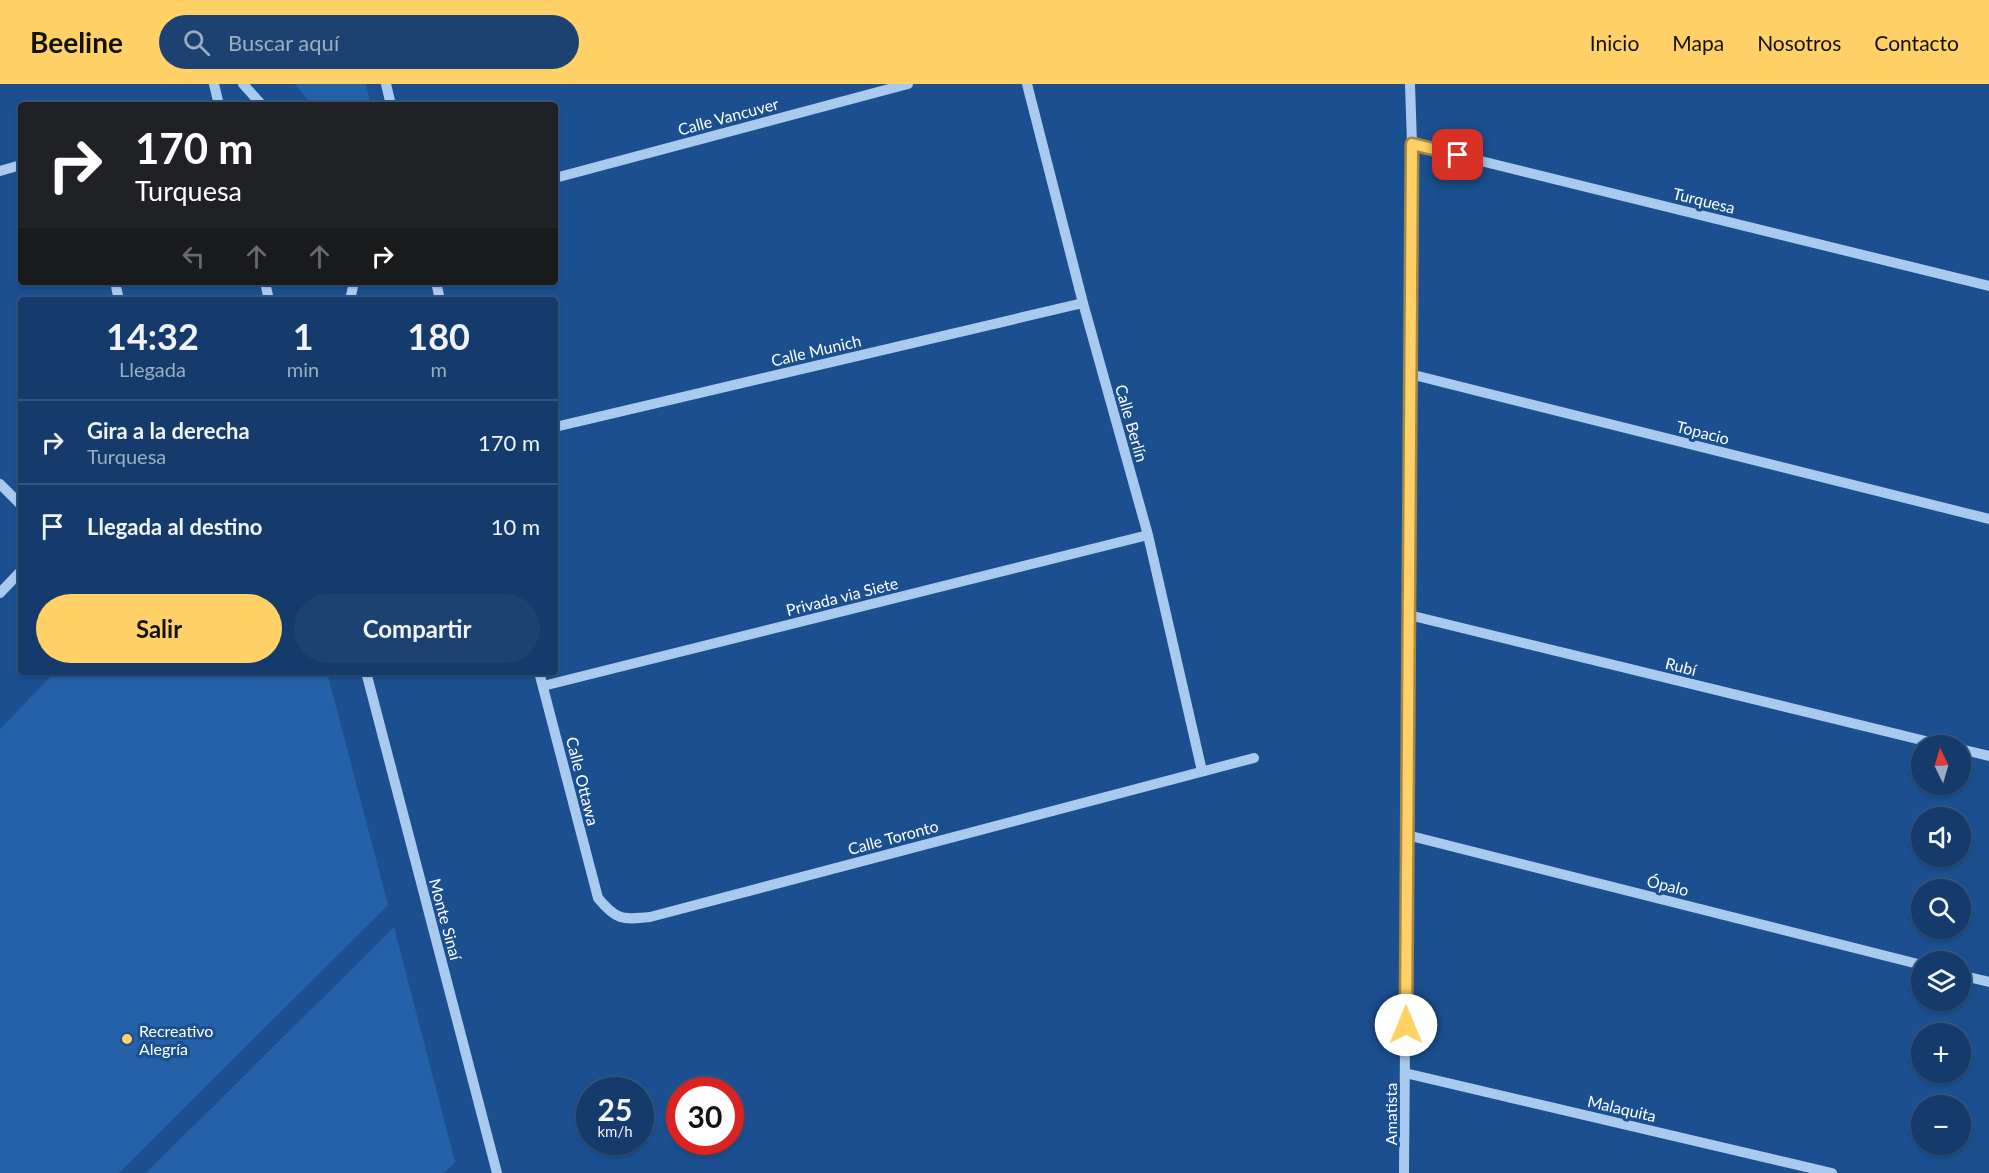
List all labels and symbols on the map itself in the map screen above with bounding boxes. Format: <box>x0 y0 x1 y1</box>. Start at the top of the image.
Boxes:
street label: Calle Vancuver <box>676 93 781 139</box>
pin <box>1432 129 1483 180</box>
street label: Turquesa <box>1671 183 1737 217</box>
street label: Calle Munich <box>769 330 863 370</box>
street label: Calle Berlín <box>1112 382 1152 464</box>
street label: Topacio <box>1674 416 1732 448</box>
street label: Privada via Siete <box>784 573 900 619</box>
street label: Rubí <box>1663 653 1700 679</box>
street label: Calle Ottawa <box>563 735 603 827</box>
north arrow <box>1911 735 1971 795</box>
street label: Calle Toronto <box>846 816 940 858</box>
street label: Ópalo <box>1645 871 1691 899</box>
street label: Monte Sinaí <box>426 876 466 963</box>
position arrow <box>1374 993 1438 1057</box>
place label: Recreativo Alegría <box>139 1021 213 1058</box>
marker: Recreativo Alegría <box>120 1032 134 1046</box>
speed limit sign: 30 <box>666 1077 744 1155</box>
street label: Amatista <box>1381 1083 1400 1145</box>
street label: Malaquita <box>1586 1091 1658 1125</box>

